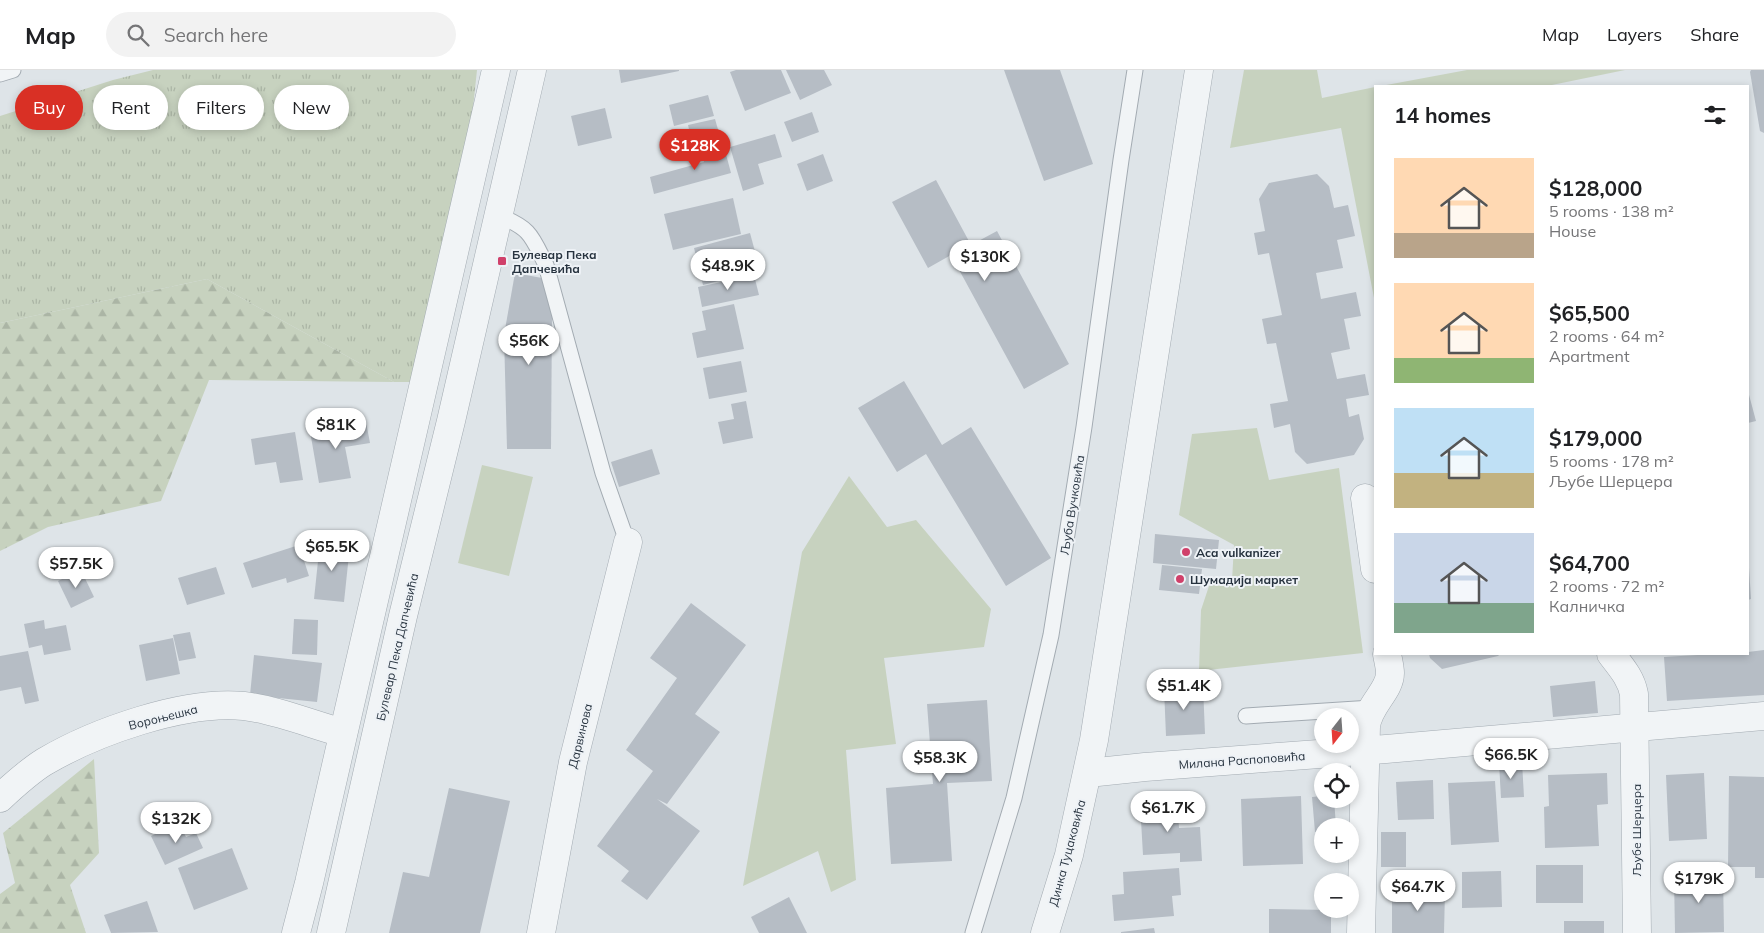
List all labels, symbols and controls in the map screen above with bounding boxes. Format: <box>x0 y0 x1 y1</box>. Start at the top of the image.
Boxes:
search box <box>106 12 456 57</box>
text: Map <box>25 20 76 50</box>
icon: search <box>124 21 152 49</box>
text: Search here <box>164 23 268 47</box>
text: Map <box>1542 23 1579 46</box>
text: Layers <box>1607 23 1662 46</box>
text: Share <box>1690 23 1739 46</box>
chip: Buy <box>15 85 83 130</box>
chip: Rent <box>93 85 168 130</box>
chip: Filters <box>178 85 264 130</box>
chip: New <box>274 85 349 130</box>
icon: filters <box>1701 101 1729 129</box>
text: 14 homes <box>1394 102 1491 128</box>
pin: $128K <box>660 128 730 171</box>
text: $128K <box>670 135 720 155</box>
text: $128,000 <box>1549 175 1642 201</box>
icon: home <box>1434 178 1494 238</box>
text: 5 rooms · 138 m² <box>1549 201 1674 221</box>
text: House <box>1549 221 1596 241</box>
pin: $130K <box>950 240 1020 282</box>
text: $130K <box>960 246 1010 266</box>
place label: Булевар Пека Дапчевића <box>512 247 597 276</box>
pin: $48.9K <box>687 248 769 291</box>
marker: Булевар Пека Дапчевића <box>496 255 508 267</box>
text: $48.9K <box>701 255 755 275</box>
text: $65,500 <box>1549 300 1630 326</box>
icon: home <box>1434 303 1494 363</box>
pin: $56K <box>499 324 559 366</box>
text: 2 rooms · 64 m² <box>1549 326 1664 346</box>
text: $56K <box>509 330 549 350</box>
text: Apartment <box>1549 346 1630 366</box>
pin: $81K <box>306 408 366 450</box>
text: $81K <box>316 414 356 434</box>
text: $179,000 <box>1549 425 1642 451</box>
icon: home <box>1434 428 1494 488</box>
text: 5 rooms · 178 m² <box>1549 451 1674 471</box>
street label: Љуба Вучковића <box>1057 454 1087 556</box>
text: Љубе Шерцера <box>1549 471 1673 491</box>
pin: $65.5K <box>291 530 373 572</box>
text: $65.5K <box>305 536 359 556</box>
place label: Aca vulkanizer <box>1196 545 1281 560</box>
pin: $57.5K <box>35 546 117 589</box>
marker: Aca vulkanizer <box>1180 546 1192 558</box>
text: $64,700 <box>1549 550 1630 576</box>
text: $57.5K <box>49 553 103 573</box>
icon: home <box>1434 553 1494 613</box>
street label: Булевар Пека Дапчевића <box>373 572 421 722</box>
place label: Шумадија маркет <box>1190 572 1298 587</box>
marker: Шумадија маркет <box>1174 573 1186 585</box>
text: 2 rooms · 72 m² <box>1549 576 1664 596</box>
text: Калничка <box>1549 596 1625 616</box>
pin: $51.4K <box>1143 668 1225 711</box>
text: $51.4K <box>1157 675 1211 695</box>
street label: Вороњешка <box>127 701 199 733</box>
street label: Дарвинова <box>565 702 595 770</box>
north arrow <box>1314 708 1359 752</box>
map controls <box>1314 708 1359 918</box>
pin: $66.5K <box>1470 738 1552 780</box>
pin: $58.3K <box>899 740 981 783</box>
text: $66.5K <box>1484 744 1538 764</box>
text: $58.3K <box>913 747 967 767</box>
street label: Милана Распоповића <box>1178 748 1306 772</box>
button: locate <box>1314 763 1359 808</box>
street label: Љубе Шерцера <box>1629 784 1644 876</box>
pin: $61.7K <box>1127 790 1209 833</box>
text: $61.7K <box>1141 797 1195 817</box>
street label: Динка Туцаковића <box>1046 798 1088 908</box>
pin: $132K <box>141 802 211 844</box>
text: $132K <box>151 808 201 828</box>
button: + <box>1314 818 1359 863</box>
pin: $179K <box>1664 862 1734 904</box>
text: $179K <box>1674 868 1724 888</box>
pin: $64.7K <box>1377 870 1459 912</box>
button: − <box>1314 873 1359 918</box>
text: $64.7K <box>1391 876 1445 896</box>

